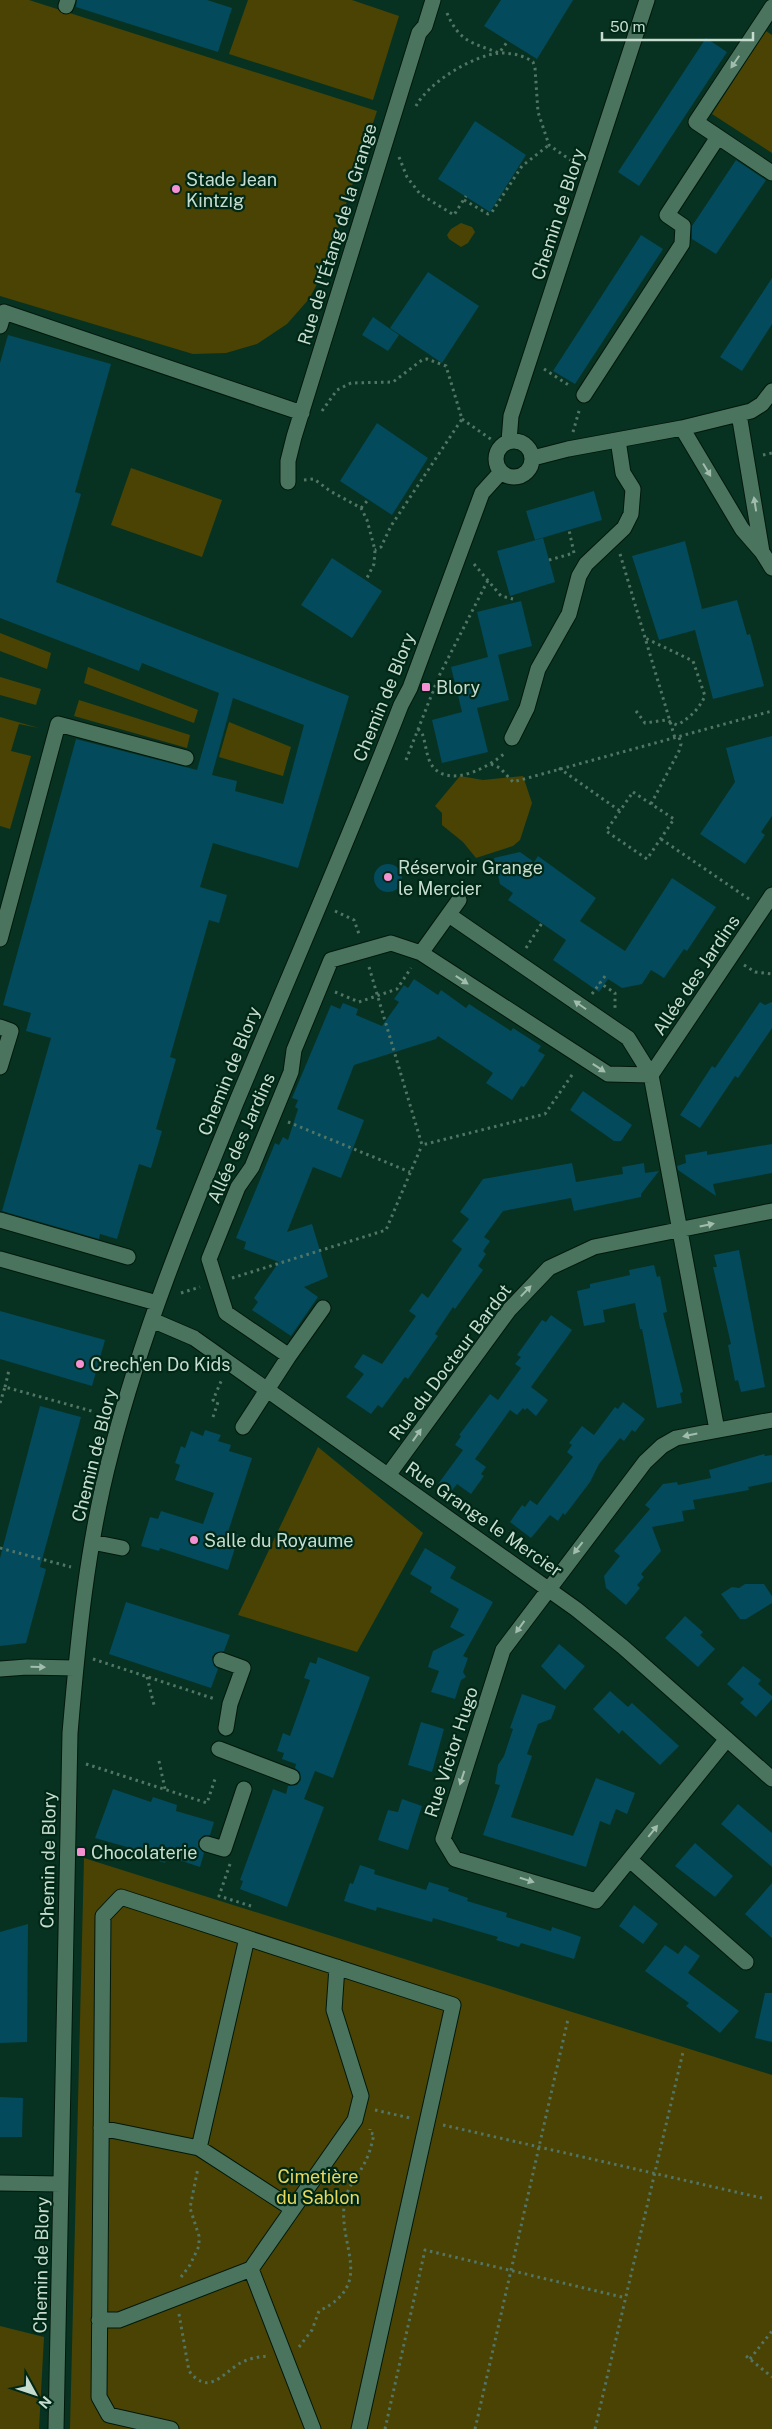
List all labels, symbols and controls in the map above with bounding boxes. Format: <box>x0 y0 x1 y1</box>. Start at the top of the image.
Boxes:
scale bar <box>602 10 753 42</box>
text: 50 m <box>610 18 645 35</box>
one-way arrow <box>730 56 740 69</box>
street label: Rue de l'Étang de la Grange <box>292 120 381 347</box>
street label: Chemin de Blory <box>527 145 589 282</box>
place label: Stade Jean Kintzig <box>186 169 277 211</box>
marker: Stade Jean Kintzig <box>170 183 182 195</box>
one-way arrow <box>703 463 712 476</box>
one-way arrow <box>750 495 758 511</box>
street label: Chemin de Blory <box>349 629 420 764</box>
place label: Blory <box>436 677 481 698</box>
marker: Blory <box>420 681 432 693</box>
place label: Réservoir Grange le Mercier <box>398 857 543 899</box>
marker: Réservoir Grange le Mercier <box>382 871 394 883</box>
street label: Allée des Jardins <box>648 911 744 1039</box>
one-way arrow <box>455 975 469 985</box>
one-way arrow <box>573 1000 587 1010</box>
street label: Chemin de Blory <box>194 1003 265 1138</box>
one-way arrow <box>592 1063 605 1073</box>
street label: Allée des Jardins <box>203 1070 279 1206</box>
one-way arrow <box>699 1220 715 1228</box>
street label: Rue du Docteur Bardot <box>385 1280 515 1444</box>
one-way arrow <box>520 1286 532 1298</box>
place label: Crech'en Do Kids <box>90 1354 230 1375</box>
marker: Crech'en Do Kids <box>74 1358 86 1370</box>
street label: Chemin de Blory <box>67 1386 121 1524</box>
one-way arrow <box>412 1428 422 1441</box>
one-way arrow <box>681 1432 697 1440</box>
street label: Rue Grange le Mercier <box>402 1457 566 1581</box>
place label: Salle du Royaume <box>204 1530 354 1551</box>
marker: Salle du Royaume <box>188 1534 200 1546</box>
one-way arrow <box>573 1541 584 1554</box>
one-way arrow <box>515 1620 525 1634</box>
one-way arrow <box>30 1663 46 1671</box>
street label: Rue Victor Hugo <box>420 1684 482 1820</box>
one-way arrow <box>458 1770 466 1785</box>
street label: Chemin de Blory <box>36 1791 60 1929</box>
one-way arrow <box>647 1825 658 1838</box>
place label: Chocolaterie <box>91 1842 197 1863</box>
marker: Chocolaterie <box>75 1846 87 1858</box>
one-way arrow <box>520 1877 535 1885</box>
park label: Cimetière du Sablon <box>276 2166 360 2208</box>
street label: Chemin de Blory <box>29 2196 53 2334</box>
north arrow <box>10 2369 60 2419</box>
text: N <box>35 2393 55 2412</box>

